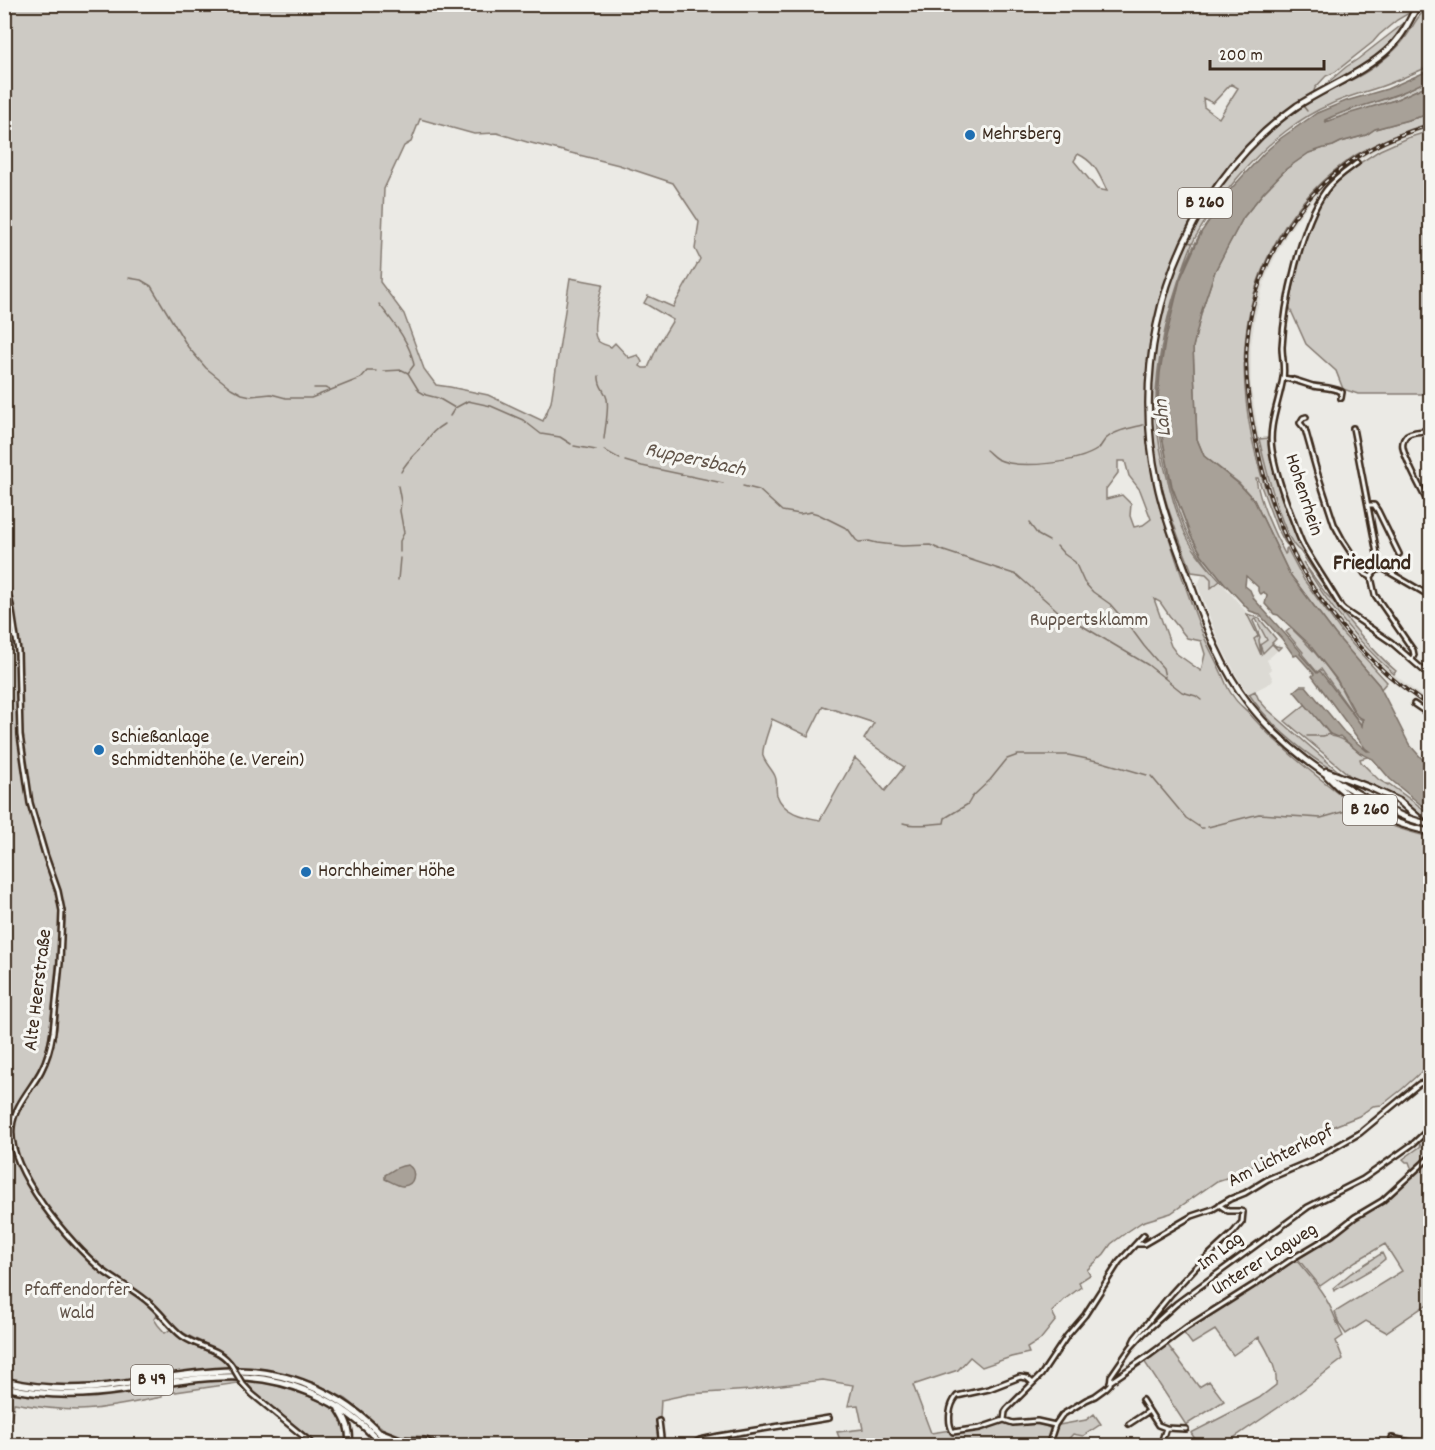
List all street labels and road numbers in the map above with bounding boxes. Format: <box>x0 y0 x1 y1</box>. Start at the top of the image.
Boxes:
road number: B 260 <box>1178 188 1232 218</box>
street label: Hohenrhein <box>1277 450 1329 540</box>
road number: B 260 <box>1343 795 1397 825</box>
street label: Alte Heerstraße <box>18 927 60 1053</box>
street label: Am Lichterkopf <box>1223 1118 1340 1196</box>
street label: Unterer Lagweg <box>1207 1216 1323 1304</box>
street label: Im Lag <box>1192 1226 1250 1278</box>
road number: B 49 <box>131 1365 173 1395</box>

